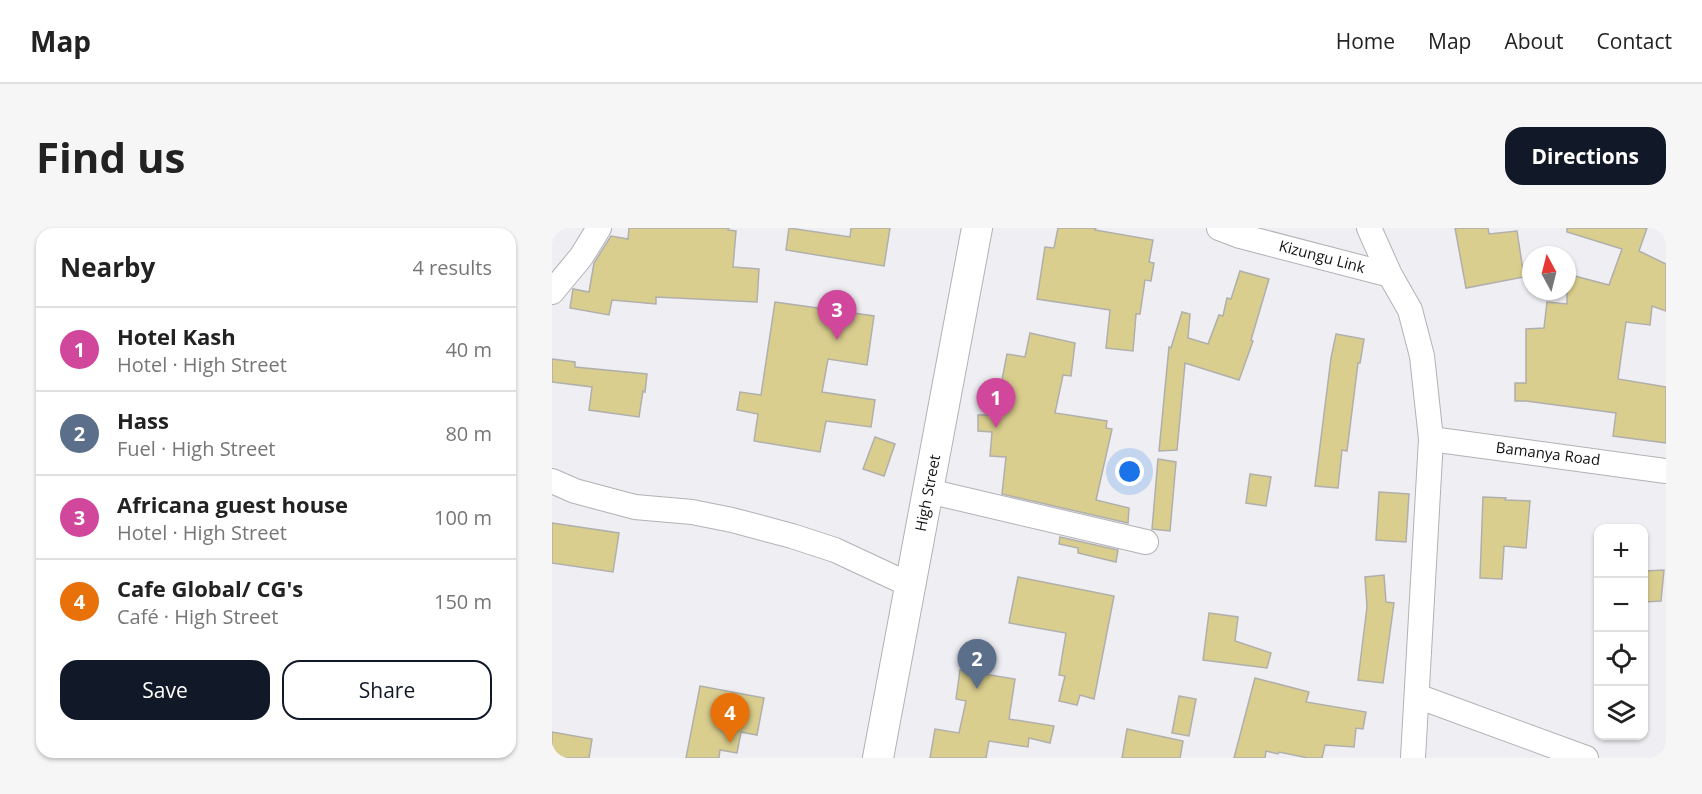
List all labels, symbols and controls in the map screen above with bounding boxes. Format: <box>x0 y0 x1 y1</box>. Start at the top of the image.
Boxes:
text: Map <box>30 22 91 60</box>
text: Home <box>1336 27 1395 55</box>
text: Map <box>1428 27 1471 55</box>
text: About <box>1504 27 1564 55</box>
text: Contact <box>1597 27 1672 55</box>
button: Directions <box>1505 127 1666 185</box>
text: Find us <box>36 128 185 185</box>
street label: Kizungu Link <box>1277 235 1368 277</box>
north arrow <box>1522 246 1576 300</box>
text: Nearby <box>60 249 155 285</box>
text: 4 results <box>412 254 492 281</box>
pin: 3 <box>818 291 856 340</box>
text: Hotel Kash <box>117 321 236 351</box>
text: 1 <box>74 336 85 363</box>
text: 40 m <box>445 336 492 363</box>
text: Hotel · High Street <box>117 351 287 378</box>
pin: 1 <box>976 378 1016 428</box>
text: Hass <box>117 405 169 435</box>
text: 2 <box>74 420 85 447</box>
text: 80 m <box>445 420 492 447</box>
text: Fuel · High Street <box>117 435 276 462</box>
street label: Bamanya Road <box>1495 437 1601 469</box>
street label: High Street <box>910 453 944 533</box>
your location <box>1115 457 1144 486</box>
text: Africana guest house <box>117 489 348 519</box>
text: 3 <box>74 504 85 531</box>
text: 100 m <box>434 504 492 531</box>
text: Hotel · High Street <box>117 519 287 546</box>
map controls <box>1594 524 1648 740</box>
button: + <box>1594 524 1648 578</box>
text: Cafe Global/ CG's <box>117 573 303 603</box>
button: − <box>1594 578 1648 632</box>
text: 4 <box>74 588 85 615</box>
text: 150 m <box>434 588 492 615</box>
text: Café · High Street <box>117 603 278 630</box>
button: locate <box>1594 632 1648 686</box>
pin: 2 <box>958 640 996 689</box>
button: Save <box>60 660 270 720</box>
button: Share <box>282 660 492 720</box>
button: layers <box>1594 686 1648 740</box>
pin: 4 <box>710 694 750 743</box>

